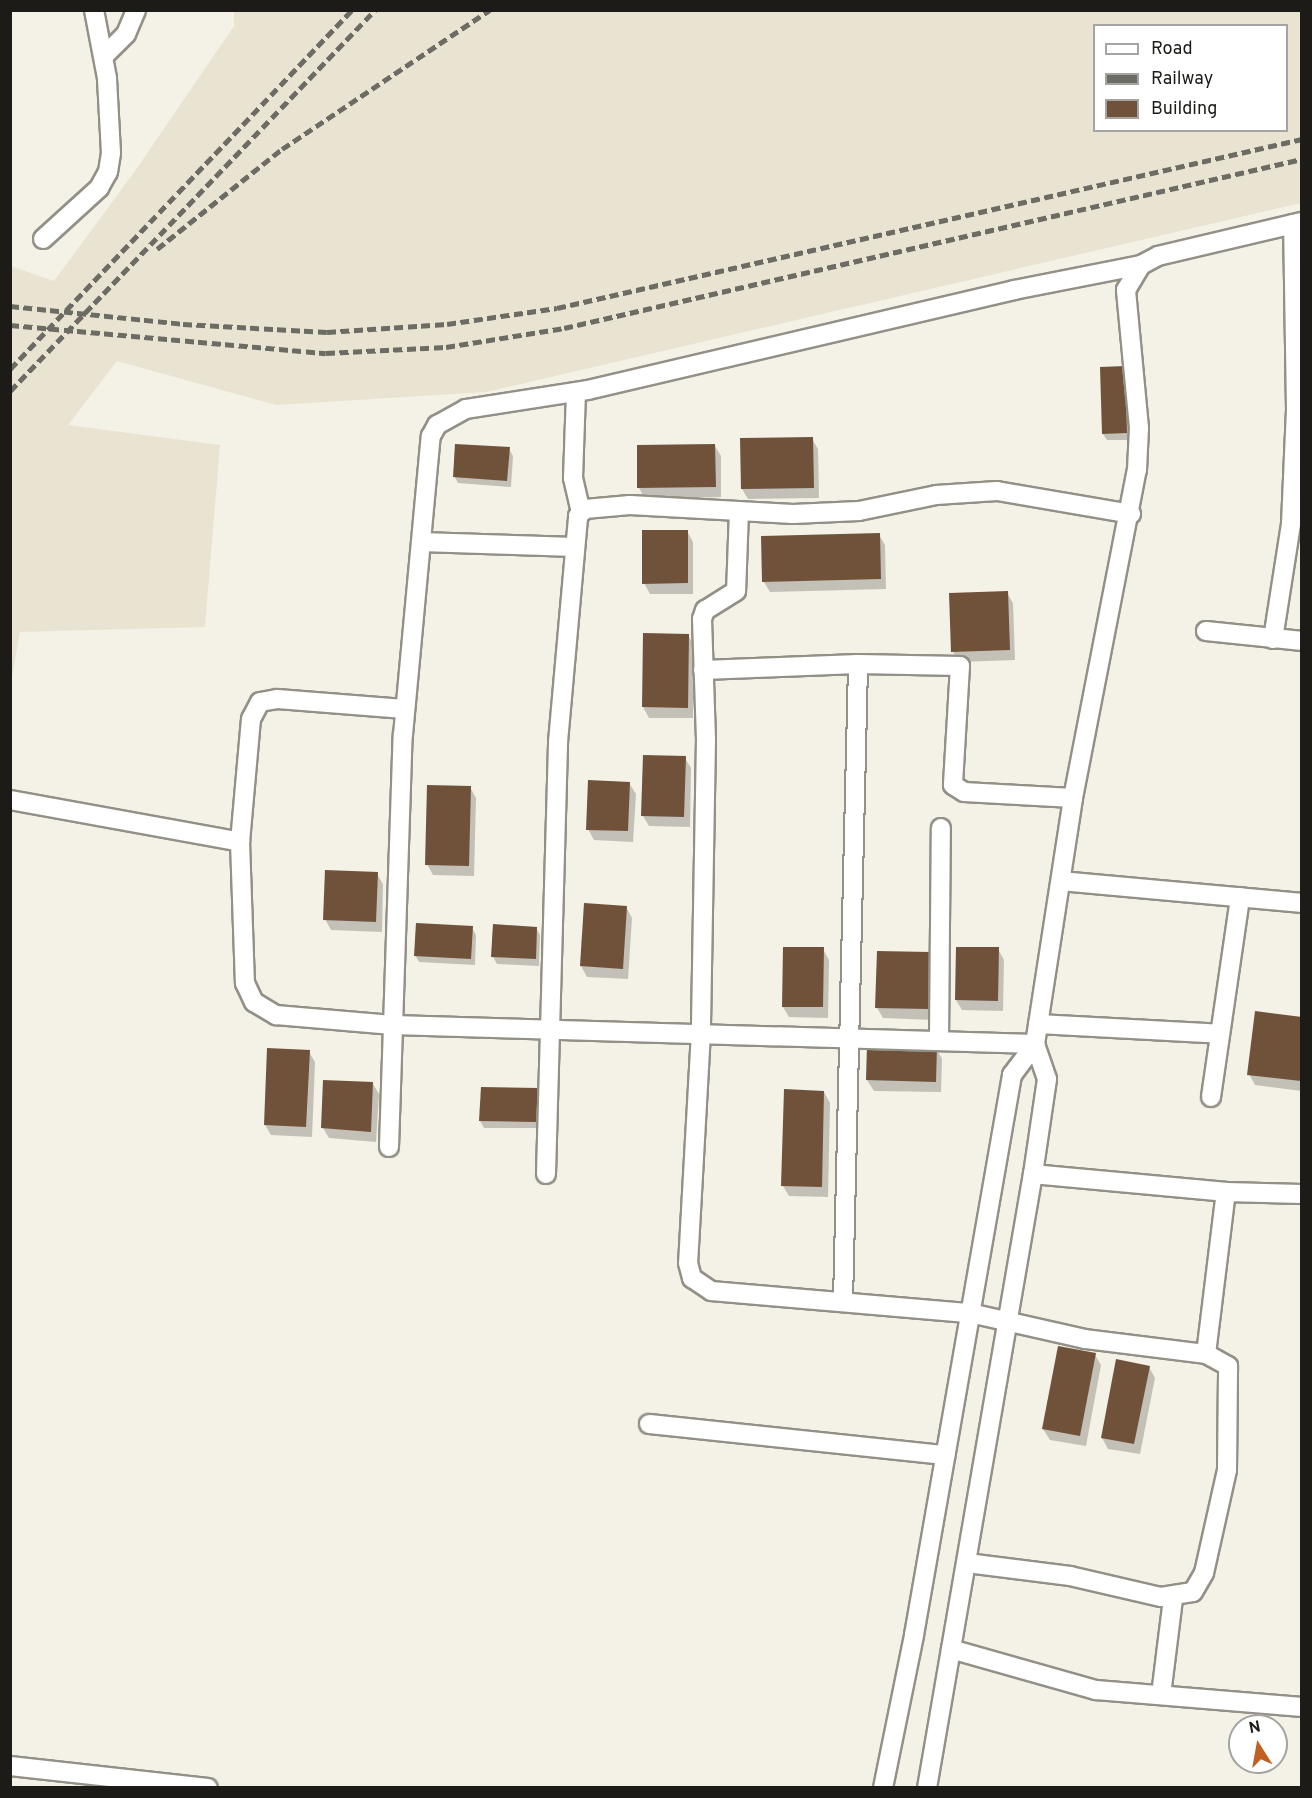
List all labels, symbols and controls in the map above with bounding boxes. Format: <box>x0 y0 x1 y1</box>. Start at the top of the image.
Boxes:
legend <box>1093 24 1288 132</box>
text: Road <box>1151 38 1193 61</box>
text: Railway <box>1151 68 1213 91</box>
text: Building <box>1151 98 1217 121</box>
north arrow <box>1228 1714 1288 1774</box>
text: N <box>1247 1717 1262 1739</box>

